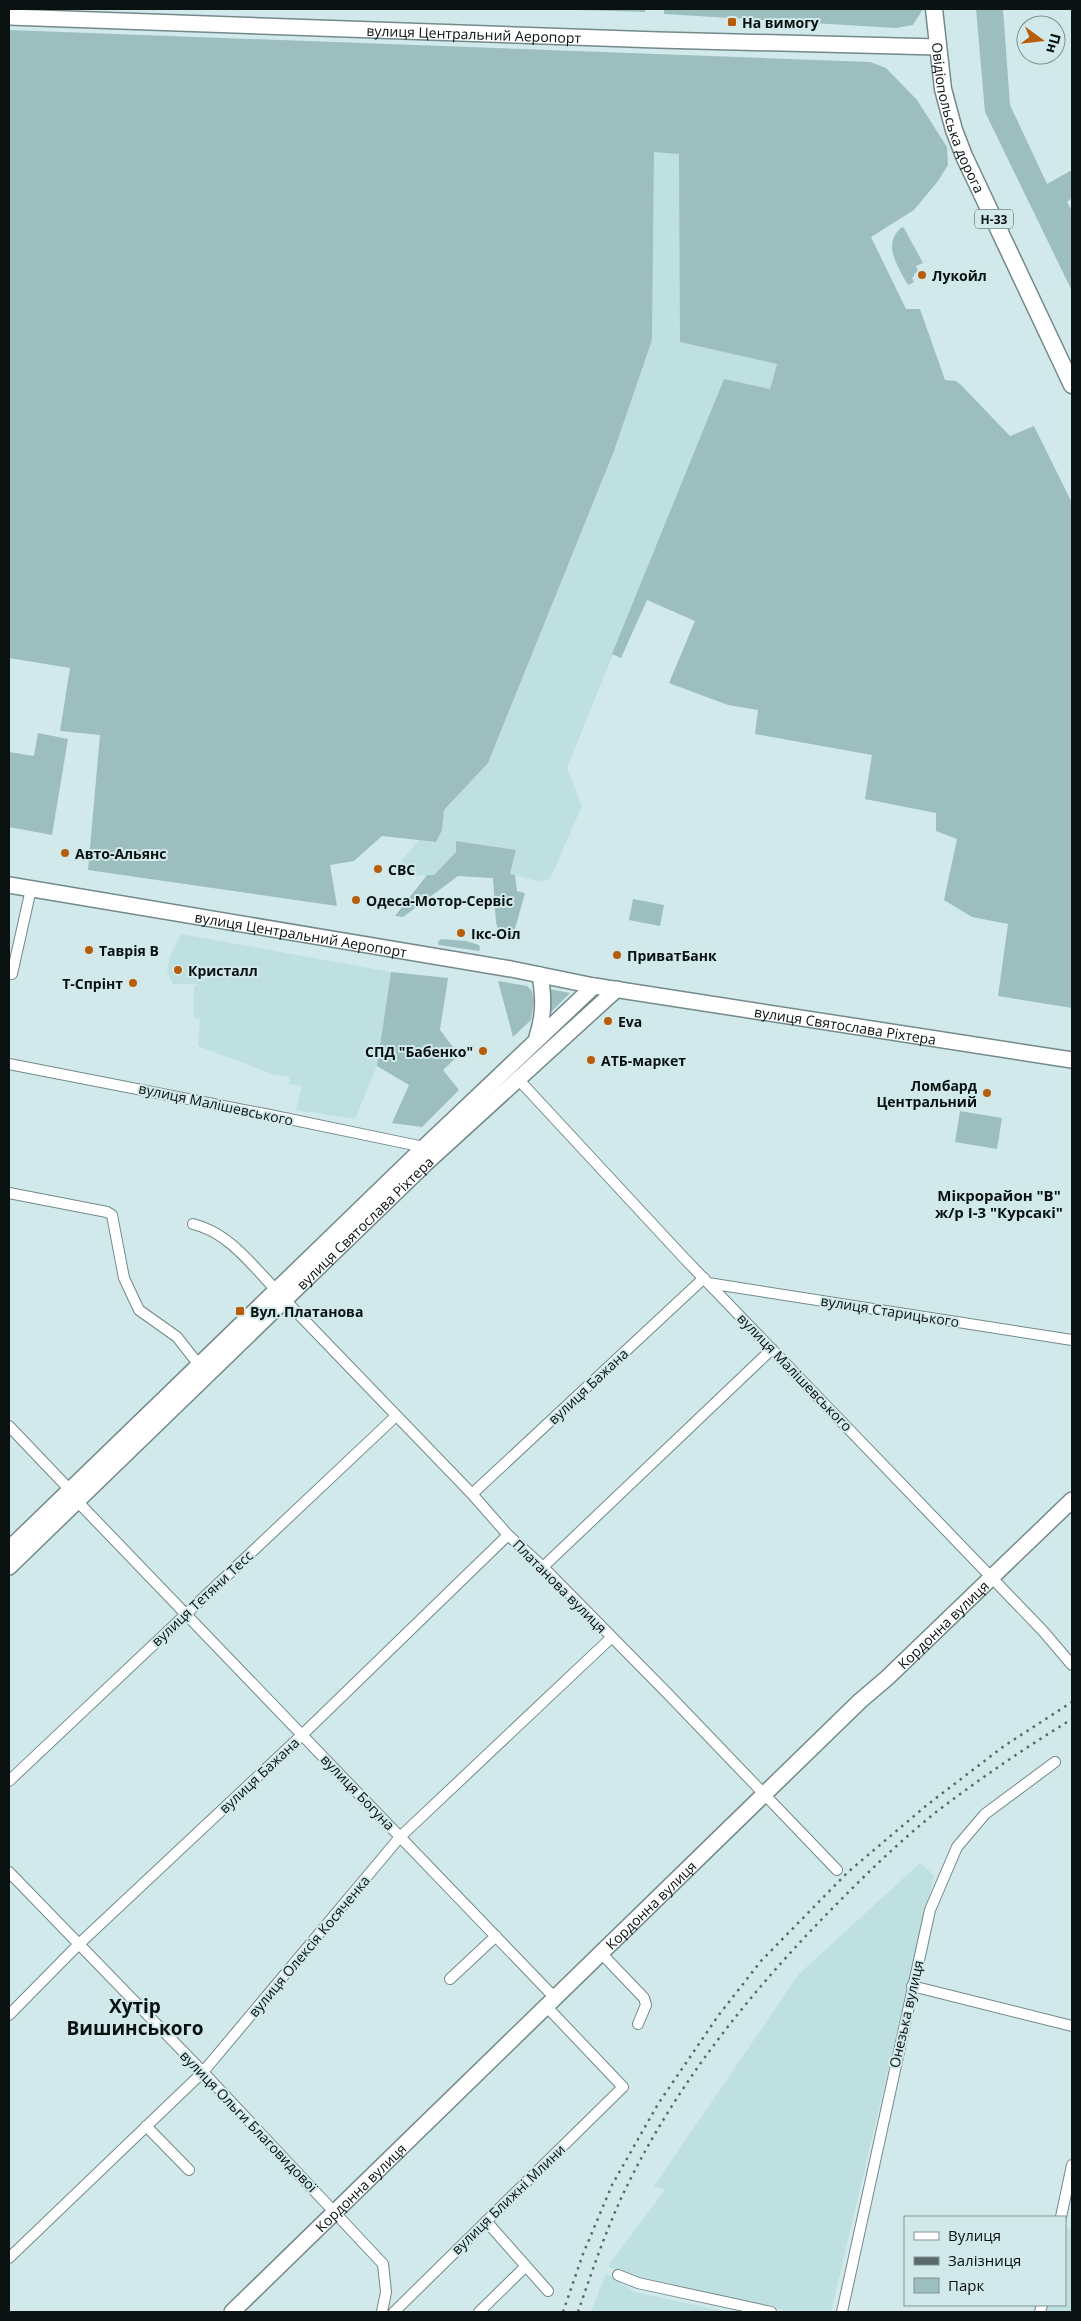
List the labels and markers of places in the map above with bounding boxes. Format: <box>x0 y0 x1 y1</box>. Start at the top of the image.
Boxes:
place label: На вимогу <box>742 13 819 32</box>
marker: На вимогу <box>726 16 738 28</box>
place label: Лукойл <box>932 266 987 285</box>
marker: Лукойл <box>916 269 928 281</box>
place label: Авто-Альянс <box>75 844 166 863</box>
marker: Авто-Альянс <box>59 847 71 859</box>
place label: СВС <box>388 860 415 879</box>
marker: СВС <box>372 863 384 875</box>
place label: Одеса-Мотор-Сервіс <box>366 891 513 910</box>
marker: Одеса-Мотор-Сервіс <box>350 894 362 906</box>
place label: Ікс-Оіл <box>471 924 520 943</box>
marker: Ікс-Оіл <box>455 927 467 939</box>
place label: Таврія В <box>99 941 159 960</box>
marker: Таврія В <box>83 944 95 956</box>
place label: ПриватБанк <box>627 946 717 965</box>
marker: ПриватБанк <box>611 949 623 961</box>
place label: Кристалл <box>188 961 258 980</box>
marker: Кристалл <box>172 964 184 976</box>
place label: Т-Спрінт <box>62 974 123 993</box>
marker: Т-Спрінт <box>127 977 139 989</box>
place label: Eva <box>618 1012 642 1031</box>
marker: Eva <box>602 1015 614 1027</box>
place label: СПД "Бабенко" <box>365 1042 473 1061</box>
marker: СПД "Бабенко" <box>477 1045 489 1057</box>
place label: АТБ-маркет <box>601 1051 686 1070</box>
marker: АТБ-маркет <box>585 1054 597 1066</box>
place label: Ломбард Центральний <box>876 1076 978 1111</box>
marker: Ломбард Центральний <box>981 1087 993 1099</box>
place label: Вул. Платанова <box>250 1302 363 1321</box>
marker: Вул. Платанова <box>234 1305 246 1317</box>

